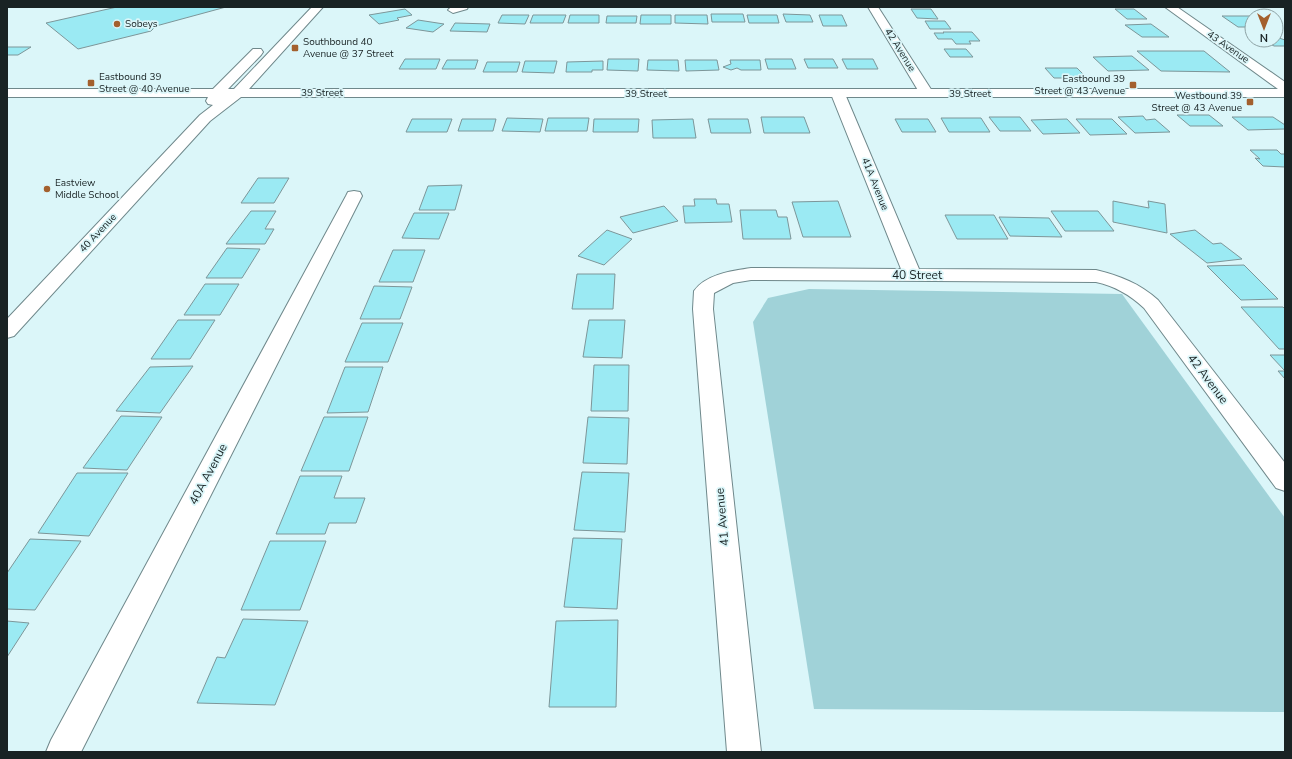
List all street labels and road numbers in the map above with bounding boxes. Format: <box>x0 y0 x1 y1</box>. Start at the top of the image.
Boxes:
street label: 42 Avenue <box>881 26 919 74</box>
street label: 43 Avenue <box>1204 27 1252 67</box>
street label: 39 Street <box>301 86 343 100</box>
street label: 39 Street <box>625 87 667 101</box>
street label: 39 Street <box>949 87 991 101</box>
street label: 41A Avenue <box>858 155 892 213</box>
street label: 40 Avenue <box>76 210 120 256</box>
street label: 40 Street <box>892 267 943 283</box>
street label: 42 Avenue <box>1184 351 1232 407</box>
street label: 40A Avenue <box>185 441 231 507</box>
street label: 41 Avenue <box>711 487 733 547</box>

